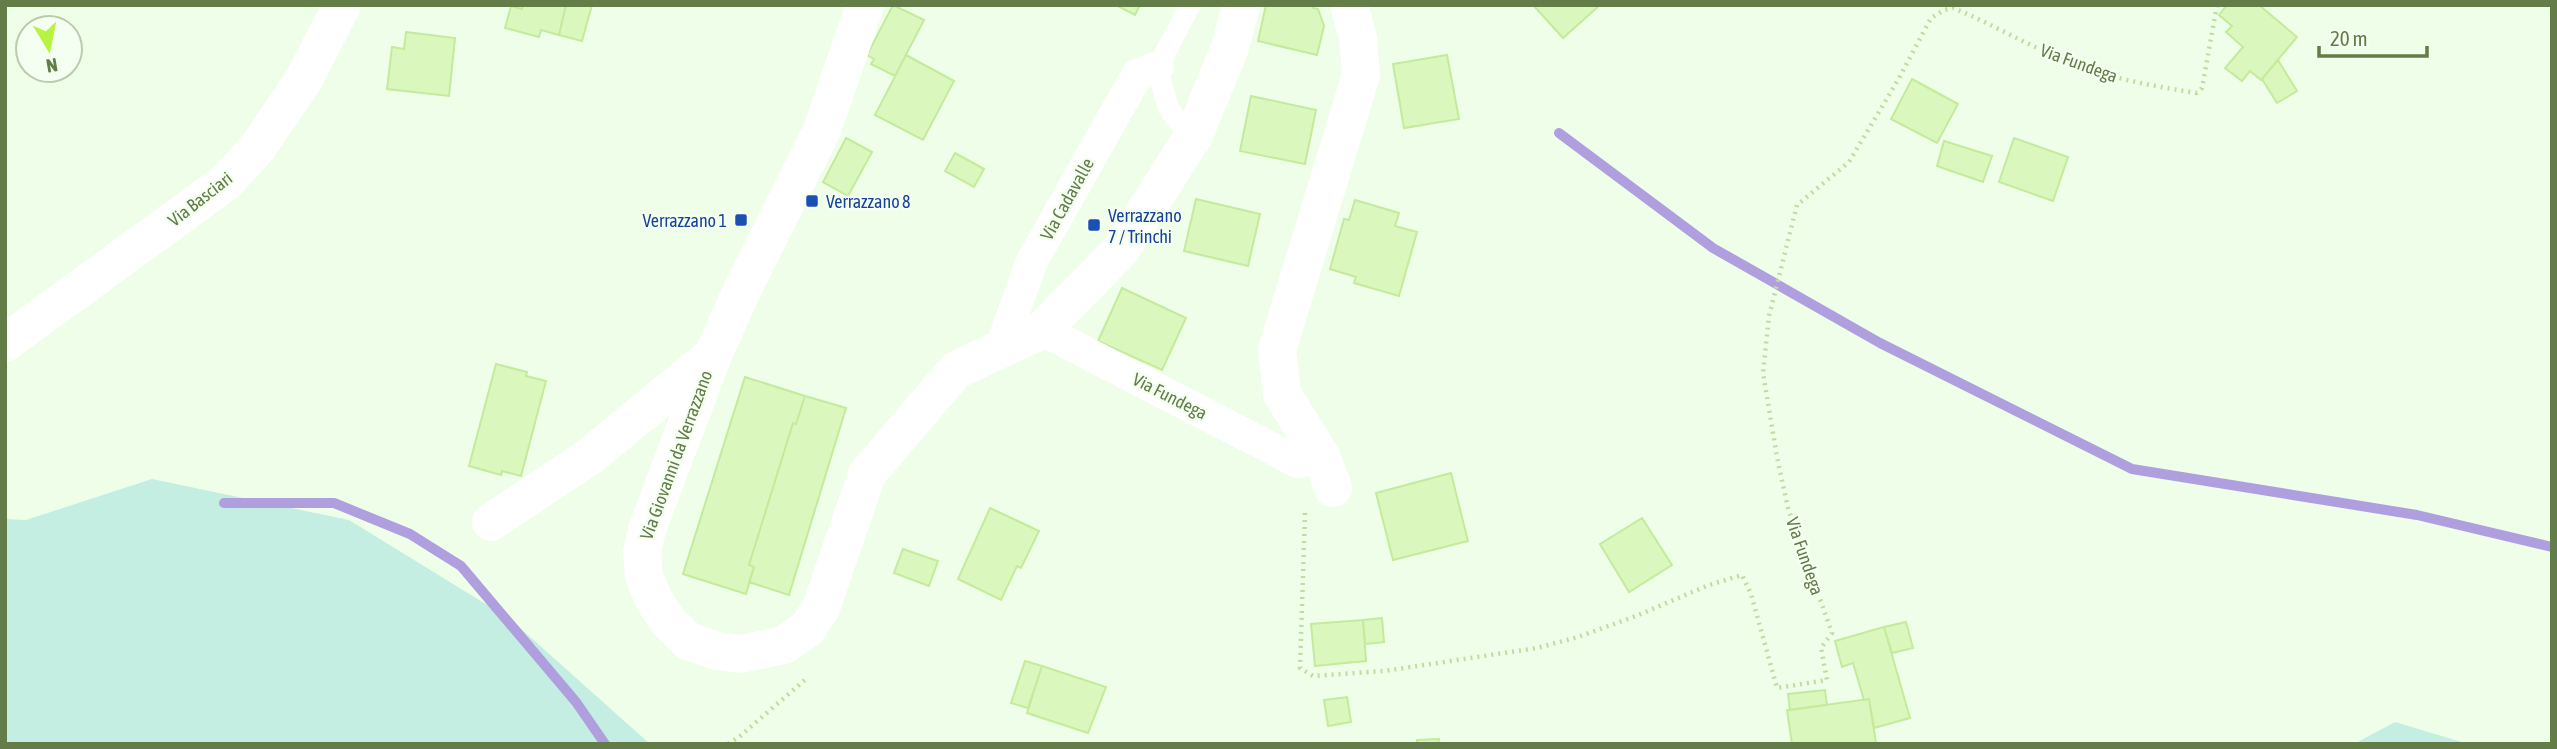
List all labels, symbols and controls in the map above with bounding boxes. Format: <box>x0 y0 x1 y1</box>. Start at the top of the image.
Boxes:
north arrow <box>14 14 84 84</box>
scale bar <box>2319 14 2428 58</box>
text: 20 m <box>2330 26 2368 50</box>
street label: Via Fundega <box>2037 39 2121 87</box>
text: N <box>45 54 59 78</box>
street label: Via Cadavalle <box>1036 154 1098 244</box>
street label: Via Basciari <box>164 167 236 231</box>
place label: Verrazzano 8 <box>826 191 911 212</box>
marker: Verrazzano 8 <box>804 193 820 209</box>
place label: Verrazzano 7 / Trinchi <box>1108 205 1182 247</box>
place label: Verrazzano 1 <box>642 210 727 231</box>
marker: Verrazzano 1 <box>733 212 749 228</box>
marker: Verrazzano 7 / Trinchi <box>1086 217 1102 233</box>
street label: Via Giovanni da Verrazzano <box>636 368 716 542</box>
street label: Via Fundega <box>1129 368 1211 424</box>
street label: Via Fundega <box>1782 514 1828 598</box>

